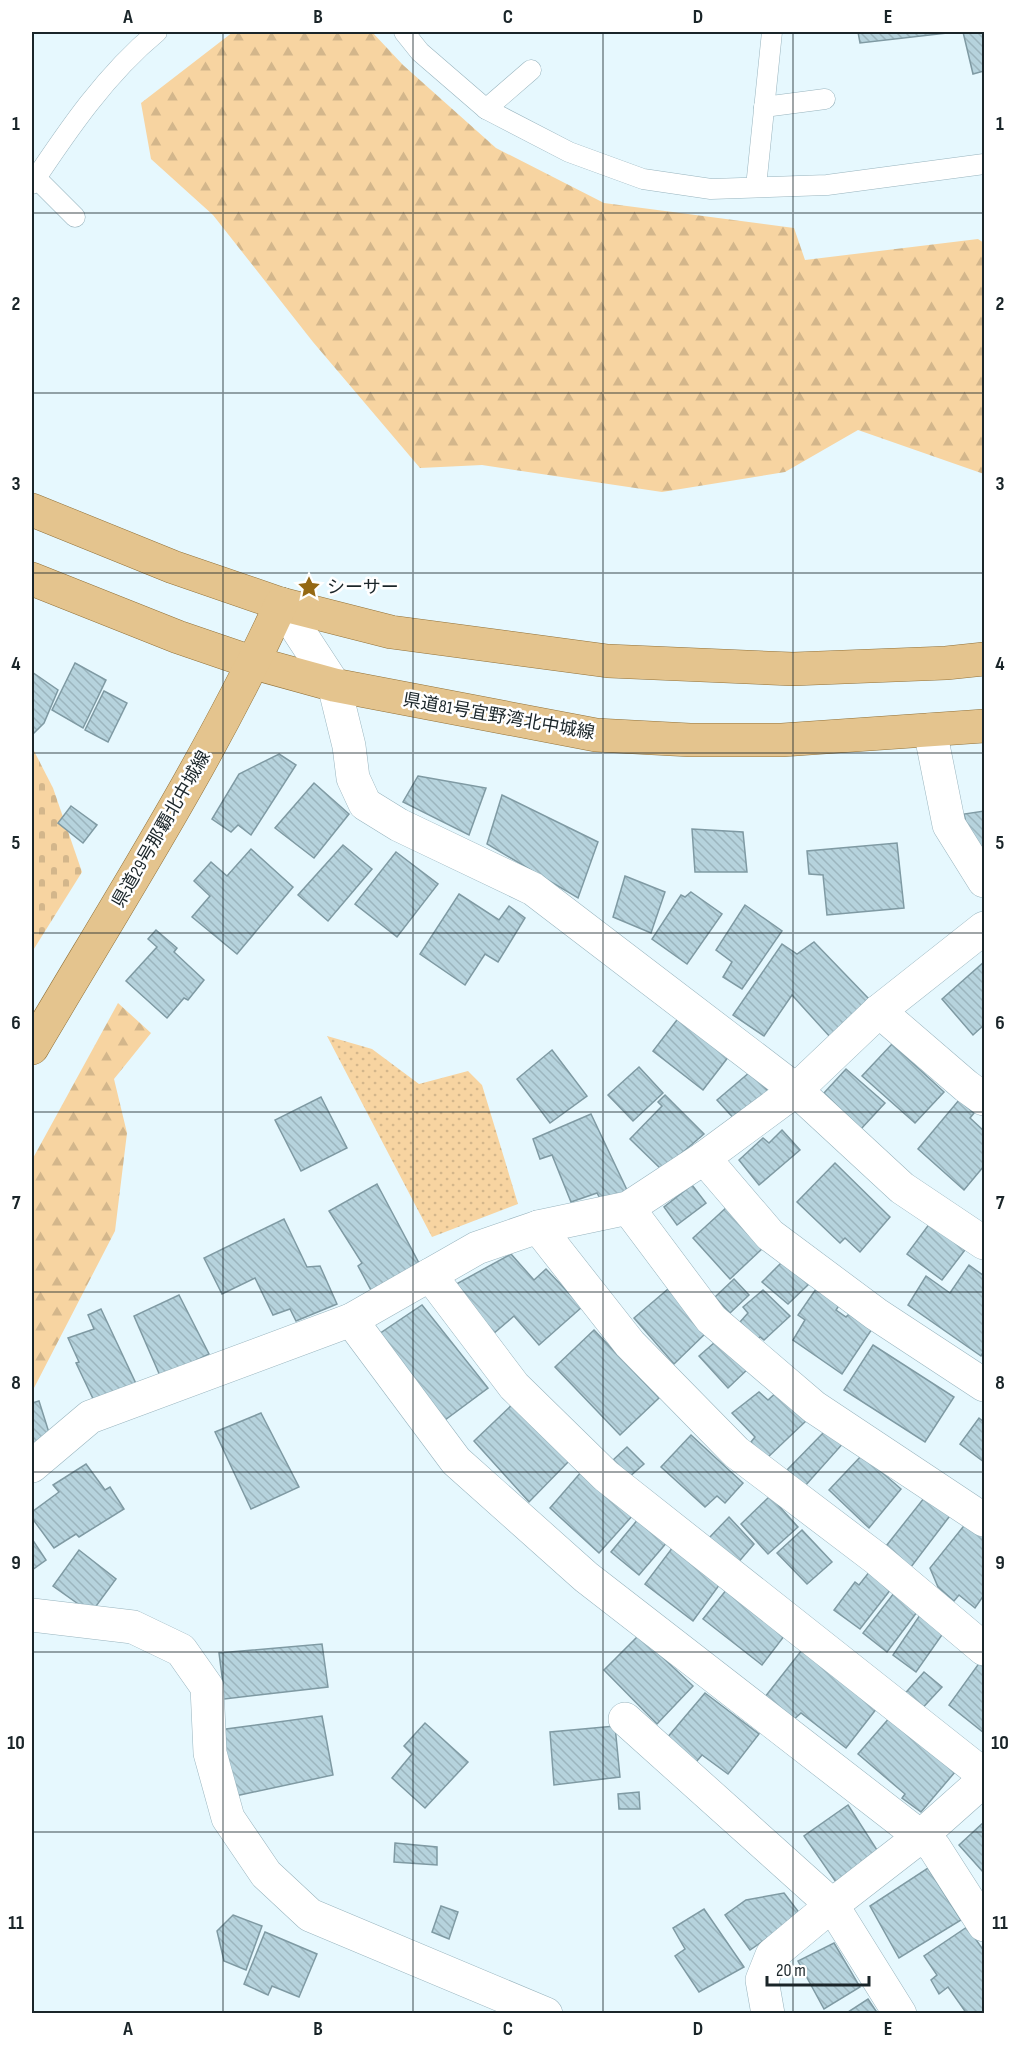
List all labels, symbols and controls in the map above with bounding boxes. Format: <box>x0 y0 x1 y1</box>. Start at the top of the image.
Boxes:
text: A <box>122 5 133 29</box>
text: B <box>313 5 323 29</box>
text: C <box>503 5 513 29</box>
text: D <box>693 5 703 29</box>
text: E <box>884 5 892 29</box>
text: 1 <box>12 112 20 136</box>
text: 1 <box>996 112 1004 136</box>
text: 2 <box>12 292 20 316</box>
text: 2 <box>996 292 1004 316</box>
text: 3 <box>12 472 21 496</box>
text: 3 <box>996 472 1005 496</box>
place icon: シーサー <box>296 574 322 600</box>
place label: シーサー <box>327 577 399 598</box>
text: 4 <box>11 652 21 676</box>
text: 4 <box>995 652 1005 676</box>
street label: 県道81号宜野湾北中城線 <box>401 689 596 744</box>
street label: 県道29号那覇北中城線 <box>108 747 215 911</box>
text: 5 <box>12 831 21 855</box>
text: 5 <box>996 831 1005 855</box>
text: 6 <box>11 1011 21 1035</box>
text: 6 <box>995 1011 1005 1035</box>
text: 7 <box>12 1191 21 1215</box>
text: 7 <box>996 1191 1005 1215</box>
text: 8 <box>11 1371 21 1395</box>
text: 8 <box>995 1371 1005 1395</box>
text: 9 <box>11 1551 21 1575</box>
text: 9 <box>995 1551 1005 1575</box>
text: 10 <box>7 1731 25 1755</box>
text: 10 <box>991 1731 1009 1755</box>
text: 11 <box>8 1911 24 1935</box>
text: 11 <box>992 1911 1008 1935</box>
scale bar <box>767 1949 869 1987</box>
text: 20 m <box>776 1960 806 1981</box>
text: A <box>122 2017 133 2041</box>
text: B <box>313 2017 323 2041</box>
text: C <box>503 2017 513 2041</box>
text: D <box>693 2017 703 2041</box>
text: E <box>884 2017 892 2041</box>

